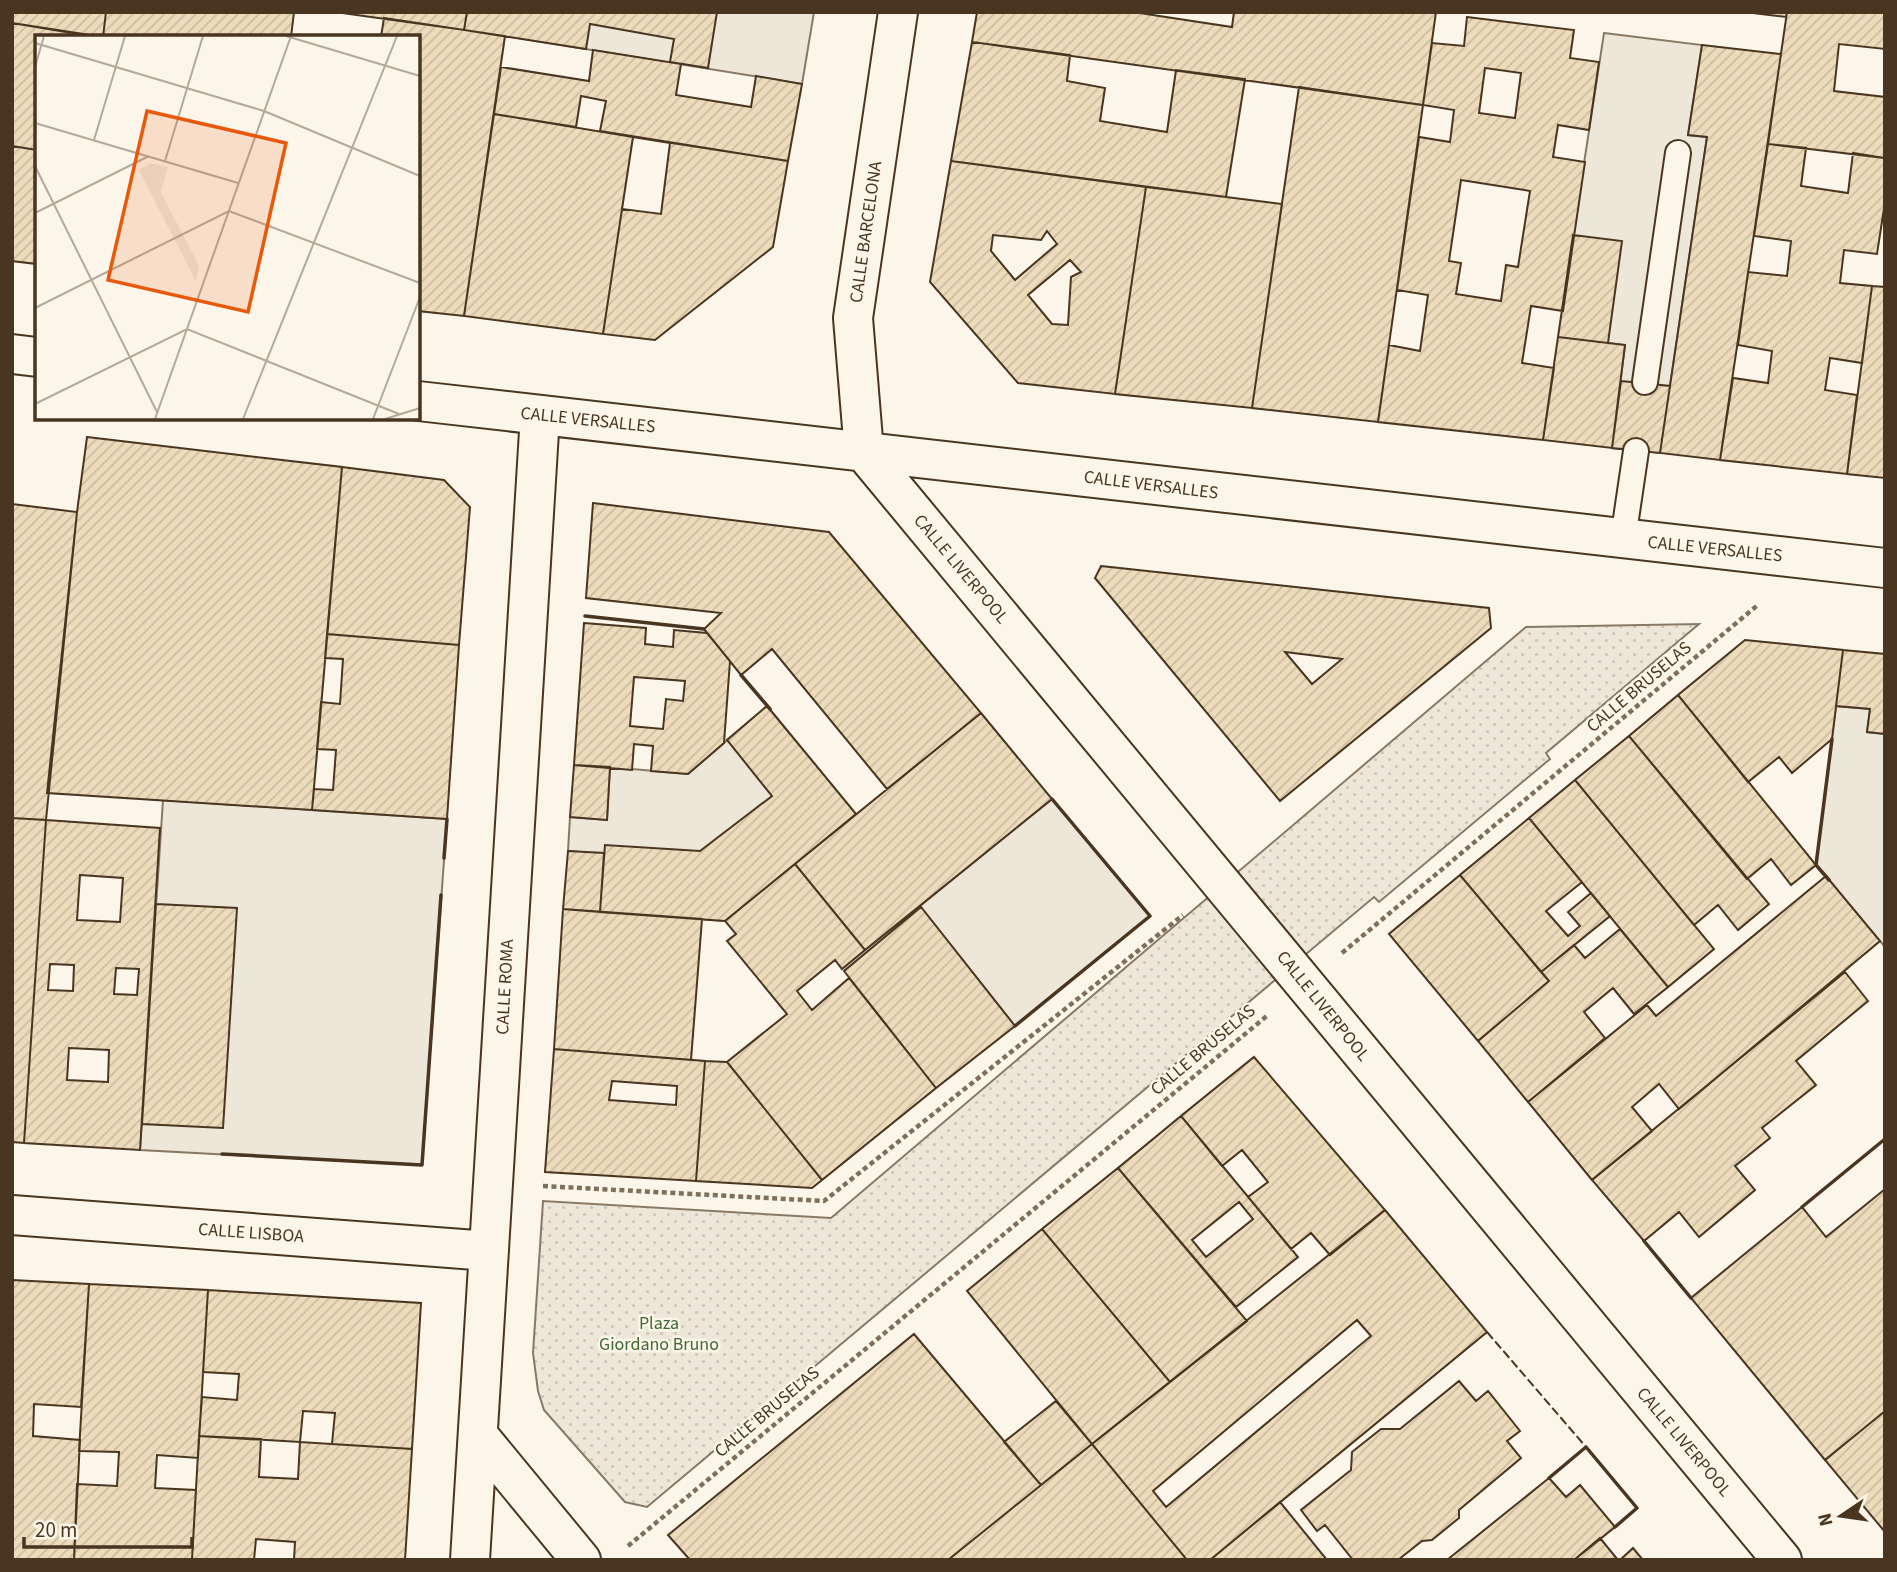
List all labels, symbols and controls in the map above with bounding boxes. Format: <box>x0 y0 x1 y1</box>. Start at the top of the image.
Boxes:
inset map <box>35 35 420 420</box>
street label: CALLE BARCELONA <box>844 159 888 304</box>
street label: CALLE VERSALLES <box>519 400 657 440</box>
street label: CALLE VERSALLES <box>1082 464 1220 506</box>
street label: CALLE LIVERPOOL <box>908 509 1014 629</box>
street label: CALLE VERSALLES <box>1646 529 1784 569</box>
street label: CALLE BRUSELAS <box>1581 636 1697 738</box>
street label: CALLE ROMA <box>490 938 520 1035</box>
street label: CALLE LIVERPOOL <box>1271 945 1376 1067</box>
street label: CALLE BRUSELAS <box>1145 999 1261 1101</box>
street label: CALLE LISBOA <box>197 1217 305 1249</box>
park label: Plaza Giordano Bruno <box>599 1311 719 1357</box>
street label: CALLE BRUSELAS <box>709 1361 825 1463</box>
street label: CALLE LIVERPOOL <box>1631 1382 1737 1502</box>
north arrow <box>1806 1481 1876 1551</box>
scale bar <box>24 1506 192 1550</box>
text: N <box>1811 1510 1840 1529</box>
text: 20 m <box>35 1515 77 1545</box>

